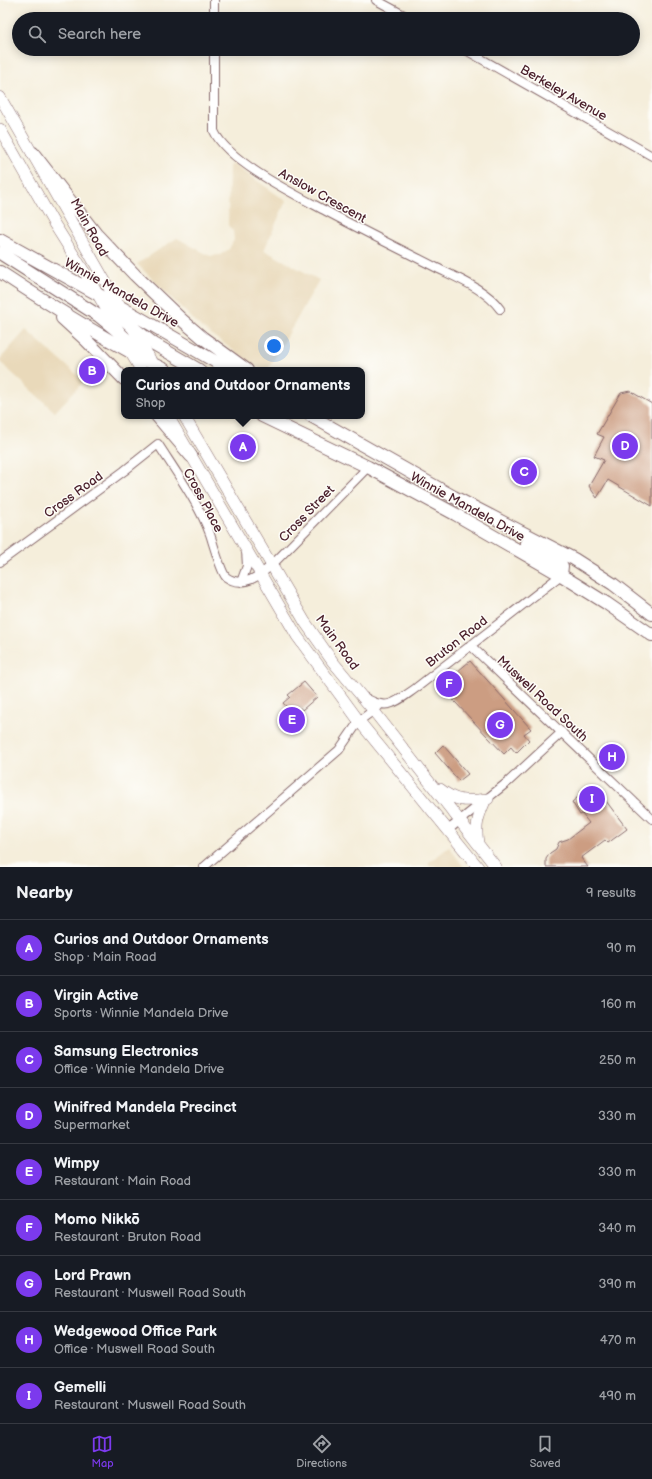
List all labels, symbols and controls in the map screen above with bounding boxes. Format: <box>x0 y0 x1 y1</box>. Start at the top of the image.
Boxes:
search box <box>12 12 640 56</box>
icon: search <box>26 23 48 45</box>
text: Search here <box>58 25 141 44</box>
street label: Berkeley Avenue <box>517 62 610 124</box>
street label: Anslow Crescent <box>276 165 369 227</box>
street label: Main Road <box>67 196 112 259</box>
street label: Winnie Mandela Drive <box>61 255 182 331</box>
your location <box>264 336 284 356</box>
pin: B <box>79 356 105 386</box>
popup <box>121 367 365 419</box>
text: Curios and Outdoor Ornaments <box>136 376 350 395</box>
text: Shop <box>136 395 166 411</box>
pin: D <box>612 431 638 461</box>
pin: A <box>230 432 256 462</box>
pin: C <box>511 457 537 487</box>
street label: Cross Place <box>180 466 227 536</box>
street label: Cross Road <box>41 468 106 522</box>
street label: Winnie Mandela Drive <box>407 469 528 545</box>
street label: Cross Street <box>276 482 338 545</box>
street label: Main Road <box>312 612 362 673</box>
street label: Bruton Road <box>422 613 491 671</box>
street label: Muswell Road South <box>493 652 591 745</box>
pin: F <box>436 669 462 699</box>
pin: E <box>279 705 305 735</box>
pin: G <box>487 710 513 740</box>
pin: H <box>599 742 625 772</box>
pin: I <box>579 784 605 814</box>
text: Nearby <box>16 883 73 903</box>
text: 9 results <box>586 885 636 901</box>
text: Curios and Outdoor Ornaments <box>54 930 269 949</box>
text: A <box>25 940 33 956</box>
text: 90 m <box>607 940 636 956</box>
text: Shop · Main Road <box>54 949 156 965</box>
text: Virgin Active <box>54 986 139 1005</box>
text: B <box>24 996 34 1012</box>
text: 160 m <box>601 996 636 1012</box>
text: Sports · Winnie Mandela Drive <box>54 1005 228 1021</box>
text: Samsung Electronics <box>54 1042 198 1061</box>
text: C <box>24 1052 34 1068</box>
text: 250 m <box>599 1052 636 1068</box>
text: Office · Winnie Mandela Drive <box>54 1061 224 1077</box>
text: Winifred Mandela Precinct <box>54 1098 236 1117</box>
text: D <box>24 1108 34 1124</box>
text: 330 m <box>598 1108 636 1124</box>
text: Supermarket <box>54 1117 130 1133</box>
text: Wimpy <box>54 1154 99 1173</box>
text: E <box>25 1164 33 1180</box>
text: 330 m <box>598 1164 636 1180</box>
text: Restaurant · Main Road <box>54 1173 191 1189</box>
text: Momo Nikkō <box>54 1210 140 1229</box>
text: F <box>25 1220 33 1236</box>
text: 340 m <box>598 1220 636 1236</box>
text: Restaurant · Bruton Road <box>54 1229 201 1245</box>
text: Lord Prawn <box>54 1266 131 1285</box>
text: G <box>24 1276 34 1292</box>
text: 390 m <box>599 1276 636 1292</box>
text: Restaurant · Muswell Road South <box>54 1285 246 1301</box>
text: Wedgewood Office Park <box>54 1322 217 1341</box>
text: H <box>24 1332 34 1348</box>
text: 470 m <box>600 1332 636 1348</box>
text: Office · Muswell Road South <box>54 1341 215 1357</box>
text: Gemelli <box>54 1378 106 1397</box>
text: I <box>27 1388 31 1404</box>
text: 490 m <box>599 1388 636 1404</box>
text: Restaurant · Muswell Road South <box>54 1397 246 1413</box>
tab: Map <box>91 1433 114 1470</box>
tab: Directions <box>296 1433 347 1470</box>
tab: Saved <box>530 1433 561 1470</box>

